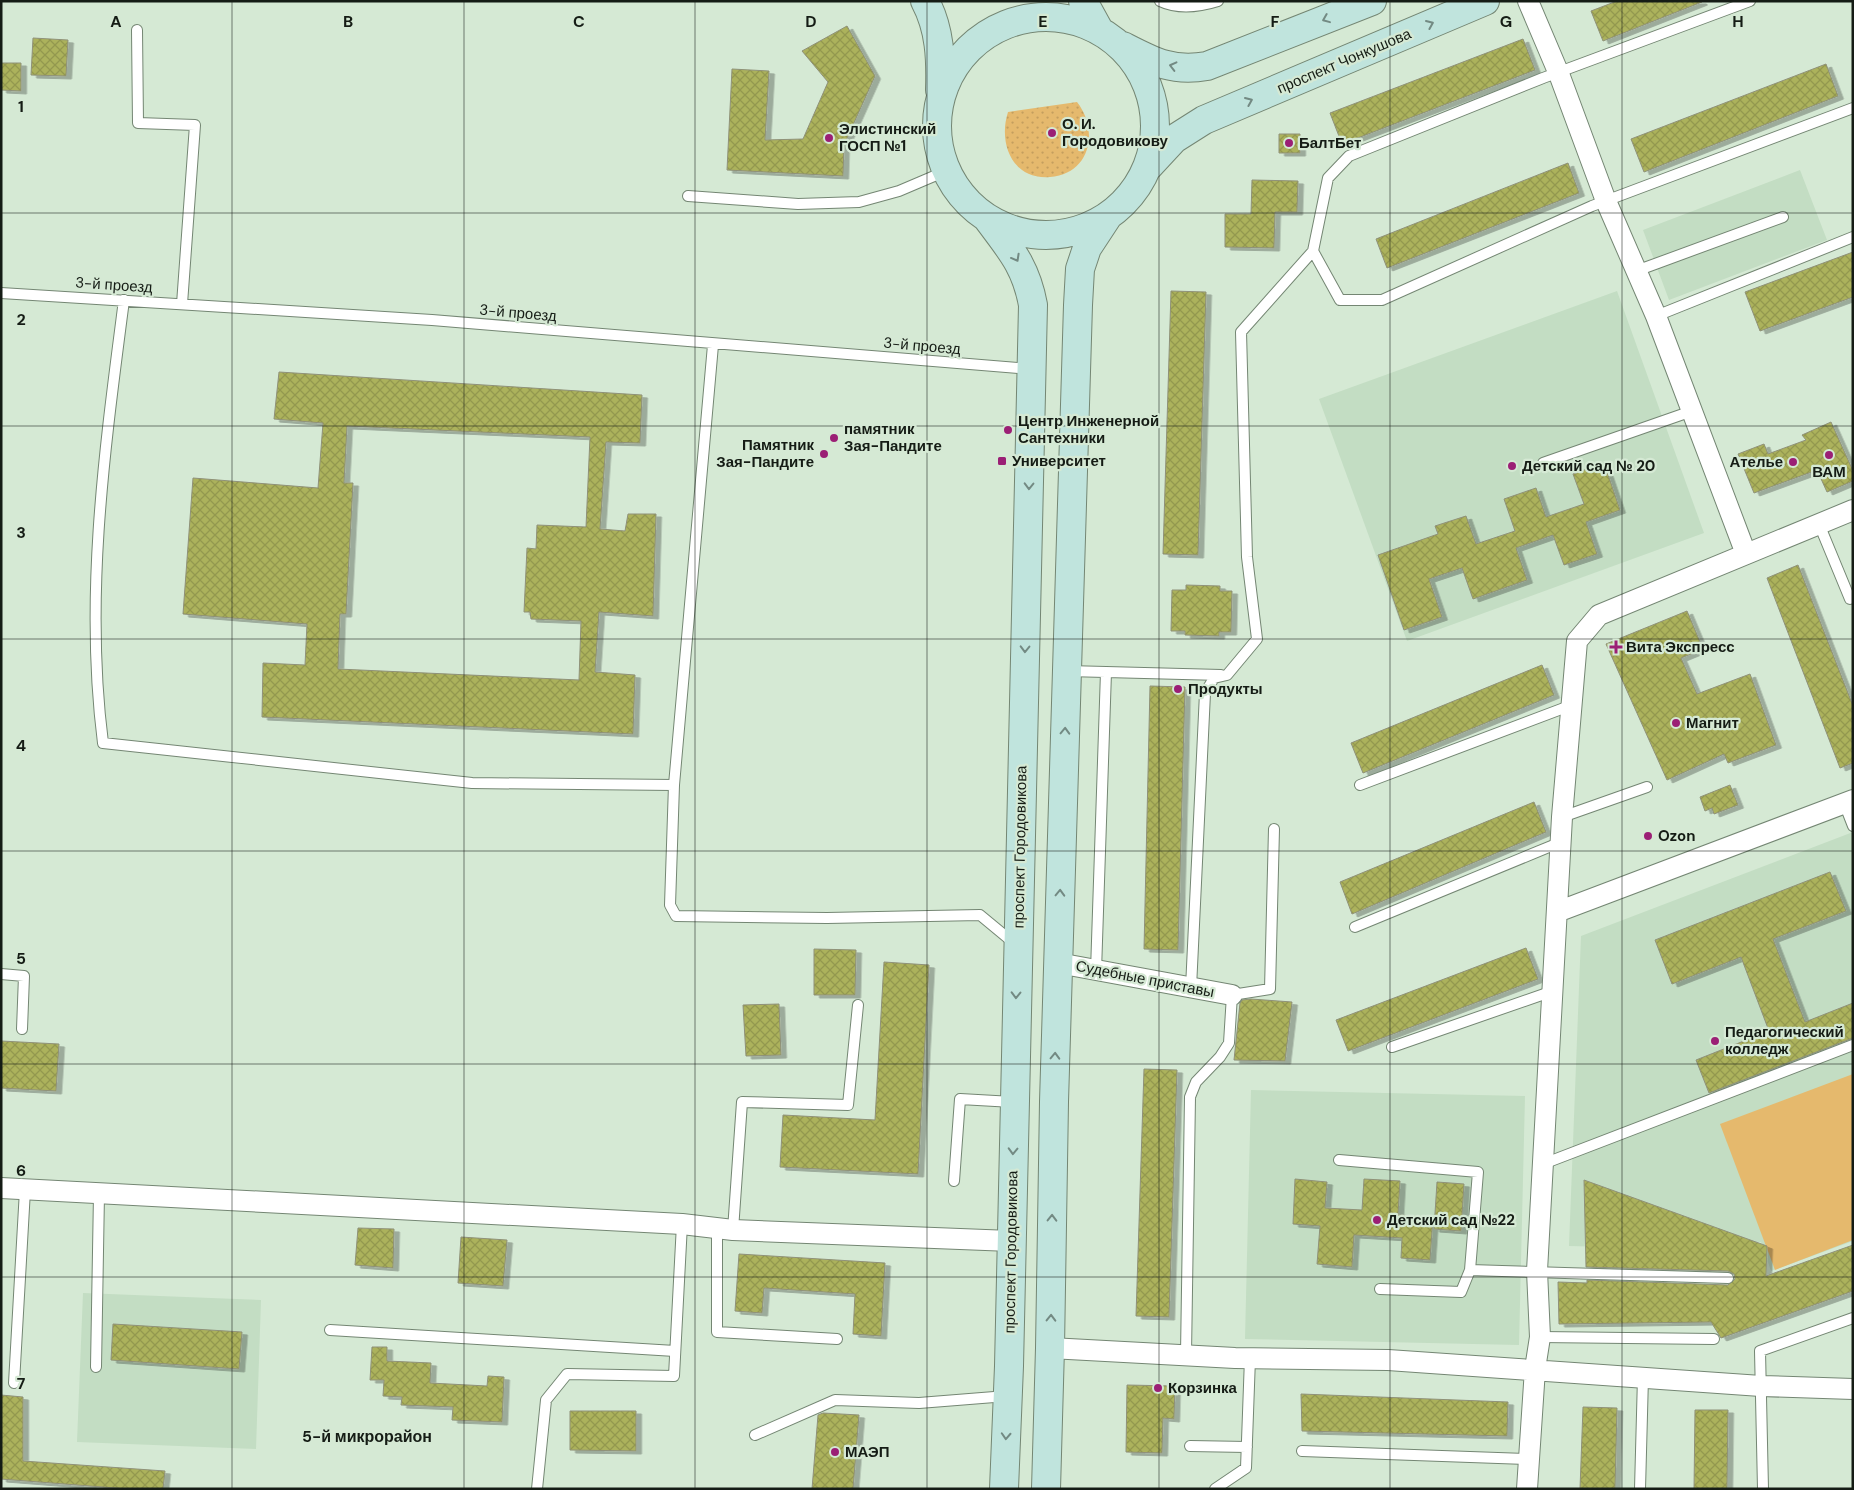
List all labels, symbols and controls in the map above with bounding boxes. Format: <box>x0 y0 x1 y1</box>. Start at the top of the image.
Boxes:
text: A <box>110 11 122 32</box>
text: B <box>343 11 353 32</box>
text: C <box>573 11 585 32</box>
text: D <box>805 11 817 32</box>
text: E <box>1038 11 1048 32</box>
text: F <box>1271 11 1280 32</box>
text: G <box>1500 11 1512 32</box>
text: H <box>1732 11 1744 32</box>
one-way arrow <box>1322 13 1331 23</box>
one-way arrow <box>1426 20 1434 30</box>
street label: проспект Чонкушова <box>1274 23 1415 98</box>
one-way arrow <box>1170 62 1178 72</box>
text: 1 <box>18 96 24 117</box>
one-way arrow <box>1244 97 1253 108</box>
place label: О. И. Городовикову <box>1062 114 1168 151</box>
place label: Элистинский ГОСП №1 <box>839 119 936 156</box>
marker: О. И. Городовикову <box>1046 127 1058 139</box>
marker: Элистинский ГОСП №1 <box>823 132 835 144</box>
place label: БалтБет <box>1299 133 1361 153</box>
marker: БалтБет <box>1283 137 1295 149</box>
one-way arrow <box>1010 252 1020 261</box>
street label: 3-й проезд <box>75 272 154 298</box>
street label: 3-й проезд <box>479 300 558 326</box>
text: 2 <box>16 309 26 330</box>
street label: 3-й проезд <box>883 333 962 359</box>
place label: Центр Инженерной Сантехники <box>1018 411 1159 448</box>
place label: памятник Зая-Пандите <box>844 419 942 456</box>
marker: Центр Инженерной Сантехники <box>1002 424 1014 436</box>
marker: памятник Зая-Пандите <box>828 432 840 444</box>
place label: Памятник Зая-Пандите <box>716 435 814 472</box>
marker: Памятник Зая-Пандите <box>818 448 830 460</box>
marker: ВАМ <box>1823 449 1835 461</box>
place label: Университет <box>1012 451 1106 471</box>
place label: Ателье <box>1730 452 1783 472</box>
marker: Университет <box>996 455 1008 467</box>
place label: Детский сад № 20 <box>1522 456 1655 476</box>
marker: Ателье <box>1787 456 1799 468</box>
marker: Детский сад № 20 <box>1506 460 1518 472</box>
place label: ВАМ <box>1812 462 1846 482</box>
one-way arrow <box>1023 483 1034 491</box>
text: 3 <box>16 522 26 543</box>
place label: Вита Экспресс <box>1626 637 1735 657</box>
marker: Вита Экспресс <box>1610 641 1622 653</box>
one-way arrow <box>1019 645 1030 653</box>
place label: Продукты <box>1188 679 1263 699</box>
marker: Продукты <box>1172 683 1184 695</box>
place label: Магнит <box>1686 713 1739 733</box>
marker: Магнит <box>1670 717 1682 729</box>
one-way arrow <box>1060 727 1071 735</box>
text: 4 <box>16 735 26 756</box>
street label: проспект Городовикова <box>1009 765 1031 929</box>
place label: Ozon <box>1658 826 1696 846</box>
marker: Ozon <box>1642 830 1654 842</box>
one-way arrow <box>1055 889 1066 897</box>
text: 5 <box>16 948 26 969</box>
street label: Судебные приставы <box>1074 956 1216 1002</box>
one-way arrow <box>1011 992 1021 999</box>
place label: Педагогический колледж <box>1725 1022 1844 1059</box>
marker: Педагогический колледж <box>1709 1035 1721 1047</box>
one-way arrow <box>1050 1052 1060 1060</box>
one-way arrow <box>1007 1147 1018 1155</box>
text: 6 <box>16 1160 26 1181</box>
street label: проспект Городовикова <box>1000 1170 1022 1334</box>
place label: Детский сад №22 <box>1387 1210 1515 1230</box>
one-way arrow <box>1047 1214 1057 1222</box>
marker: Детский сад №22 <box>1371 1214 1383 1226</box>
one-way arrow <box>1046 1313 1056 1321</box>
text: 7 <box>17 1373 26 1394</box>
place label: Корзинка <box>1168 1378 1238 1398</box>
marker: Корзинка <box>1152 1382 1164 1394</box>
district label: 5-й микрорайон <box>302 1426 432 1447</box>
one-way arrow <box>1001 1432 1012 1440</box>
place label: МАЭП <box>845 1442 889 1462</box>
marker: МАЭП <box>829 1446 841 1458</box>

